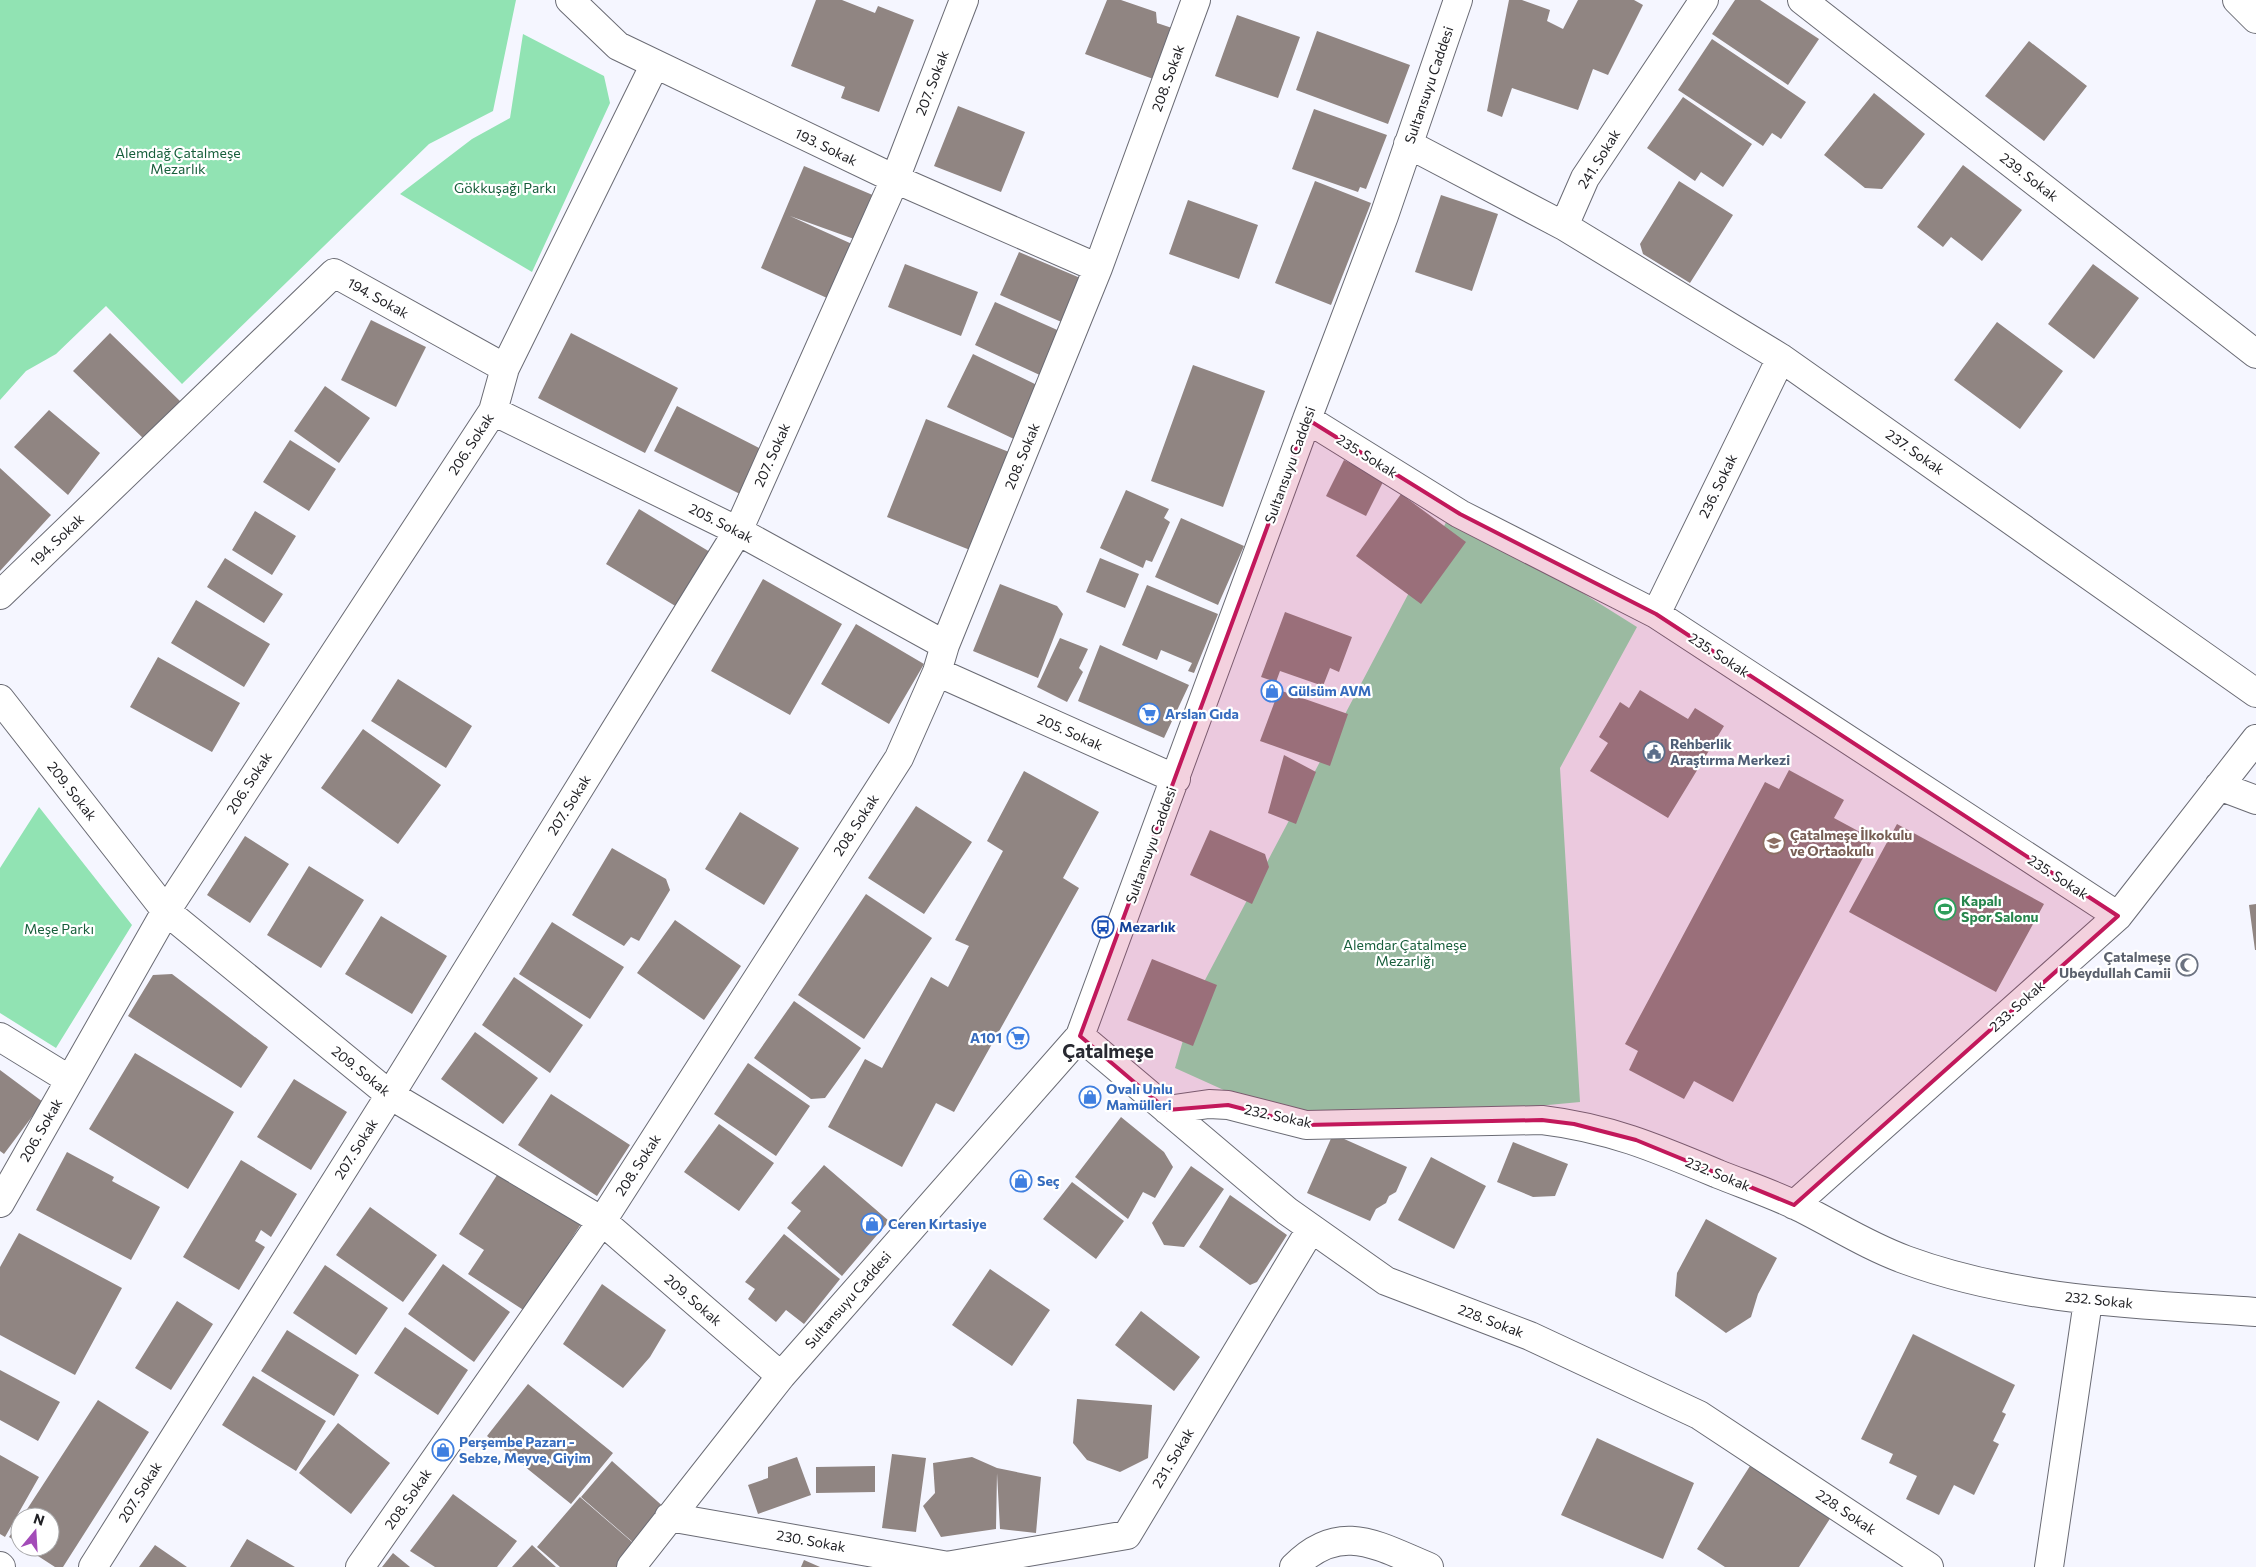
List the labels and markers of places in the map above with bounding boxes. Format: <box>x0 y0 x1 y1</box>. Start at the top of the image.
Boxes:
shop icon: Gülsüm AVM <box>1260 679 1284 703</box>
place label: Gülsüm AVM <box>1288 682 1371 699</box>
supermarket icon: Arslan Gıda <box>1137 702 1161 726</box>
place label: Arslan Gıda <box>1165 705 1239 722</box>
place label: Rehberlik Araştırma Merkezi <box>1670 735 1790 768</box>
public building icon: Rehberlik Araştırma Merkezi <box>1642 740 1666 764</box>
place label: Çatalmeşe İlkokulu ve Ortaokulu <box>1790 826 1912 859</box>
school or university icon: Çatalmeşe İlkokulu ve Ortaokulu <box>1762 831 1786 855</box>
place label: Kapalı Spor Salonu <box>1961 892 2039 925</box>
sports icon: Kapalı Spor Salonu <box>1933 897 1957 921</box>
bus stop icon: Mezarlık <box>1091 915 1115 939</box>
place label: Mezarlık <box>1119 918 1176 935</box>
place label: Çatalmeşe Ubeydullah Camii <box>2059 948 2171 981</box>
mosque icon: Çatalmeşe Ubeydullah Camii <box>2175 953 2199 977</box>
supermarket icon: A101 <box>1006 1026 1030 1050</box>
place label: A101 <box>970 1029 1002 1046</box>
place label: Ovalı Unlu Mamülleri <box>1106 1080 1173 1113</box>
shop icon: Ovalı Unlu Mamülleri <box>1078 1085 1102 1109</box>
shop icon: Seç <box>1009 1169 1033 1193</box>
place label: Seç <box>1037 1172 1060 1189</box>
shop icon: Ceren Kırtasiye <box>860 1212 884 1236</box>
place label: Ceren Kırtasiye <box>888 1215 987 1232</box>
place label: Perşembe Pazarı - Sebze, Meyve, Giyim <box>459 1433 591 1466</box>
shop icon: Perşembe Pazarı - Sebze, Meyve, Giyim <box>431 1438 455 1462</box>

